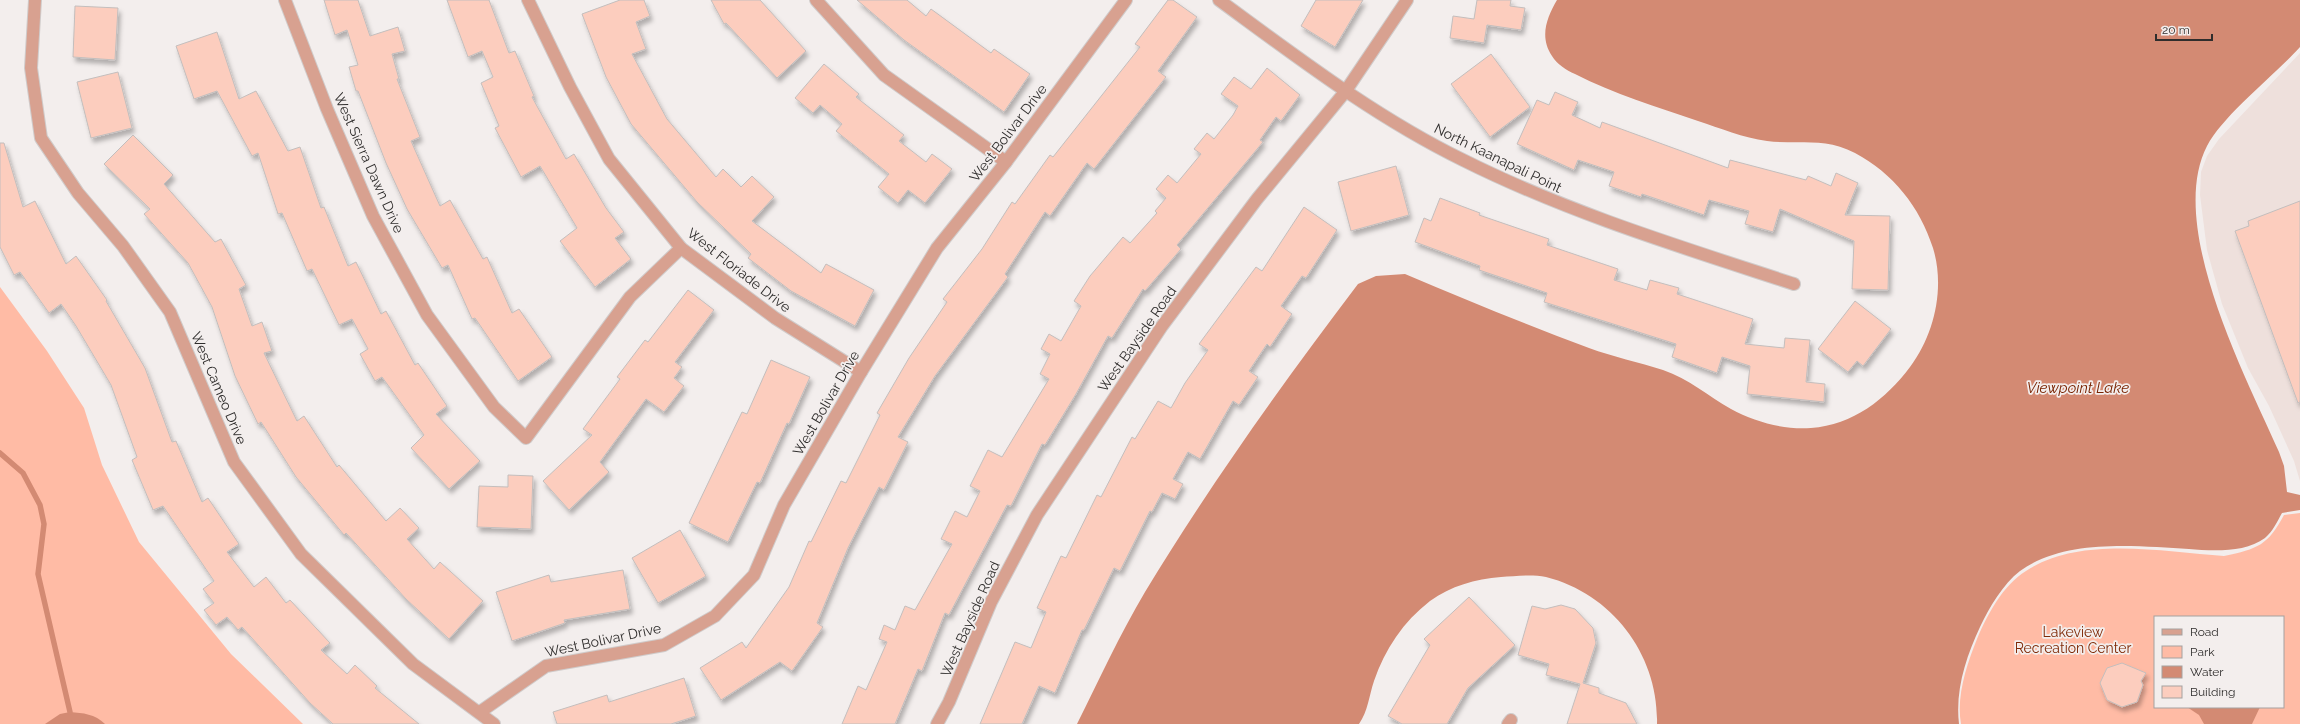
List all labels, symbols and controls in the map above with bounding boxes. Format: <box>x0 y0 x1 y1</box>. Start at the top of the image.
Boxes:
scale bar <box>2156 16 2212 42</box>
text: 20 m <box>2162 23 2190 37</box>
street label: West Bolivar Drive <box>966 81 1050 185</box>
street label: West Sierra Dawn Drive <box>331 90 407 236</box>
street label: North Kaanapali Point <box>1432 120 1565 196</box>
street label: West Floriade Drive <box>684 225 794 315</box>
street label: West Bayside Road <box>1095 283 1179 395</box>
street label: West Cameo Drive <box>188 329 250 447</box>
street label: West Bolivar Drive <box>790 348 862 458</box>
water label: Viewpoint Lake <box>2027 379 2129 397</box>
street label: West Bayside Road <box>937 559 1003 679</box>
legend <box>2154 616 2284 708</box>
street label: West Bolivar Drive <box>544 620 662 660</box>
park label: Lakeview Recreation Center <box>2015 624 2131 656</box>
text: Road <box>2190 625 2219 639</box>
text: Park <box>2190 645 2215 659</box>
text: Water <box>2190 665 2224 679</box>
text: Building <box>2190 685 2236 699</box>

